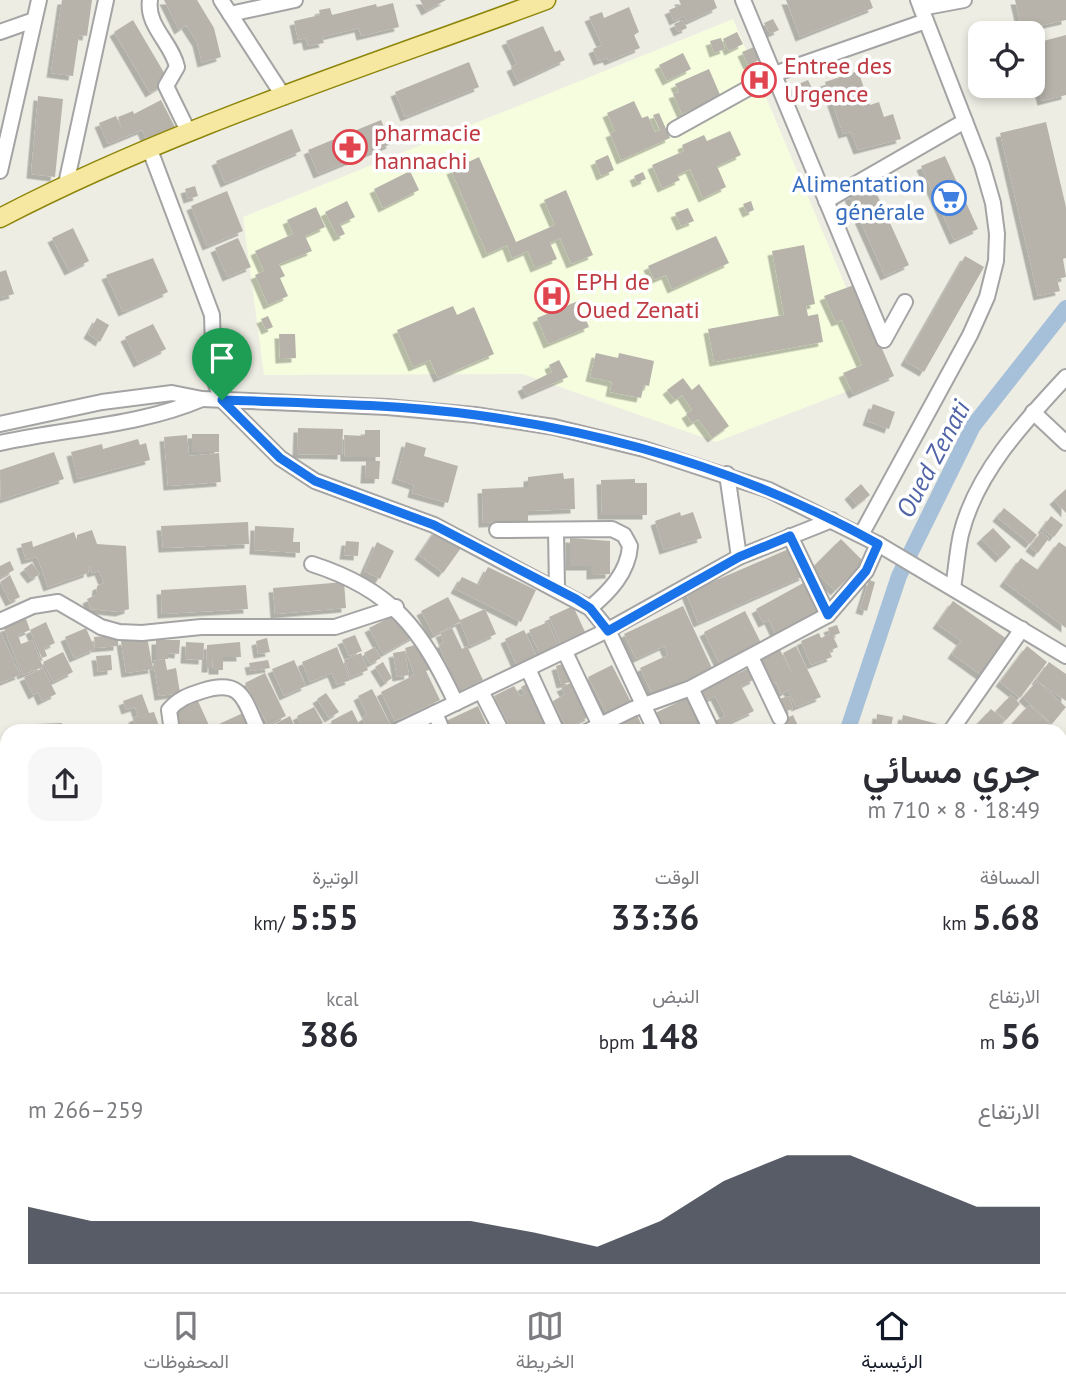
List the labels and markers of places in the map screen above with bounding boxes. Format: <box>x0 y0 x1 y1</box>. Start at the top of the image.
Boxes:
place label: Entree des Urgence <box>784 50 892 109</box>
hospital icon: Entree des Urgence <box>740 61 778 99</box>
place label: pharmacie hannachi <box>374 117 481 176</box>
pharmacy icon: pharmacie hannachi <box>331 128 369 166</box>
place label: Alimentation générale <box>792 168 925 227</box>
supermarket icon: Alimentation générale <box>930 179 968 217</box>
place label: EPH de Oued Zenati <box>576 266 700 325</box>
hospital icon: EPH de Oued Zenati <box>533 277 571 315</box>
pin <box>192 328 252 400</box>

